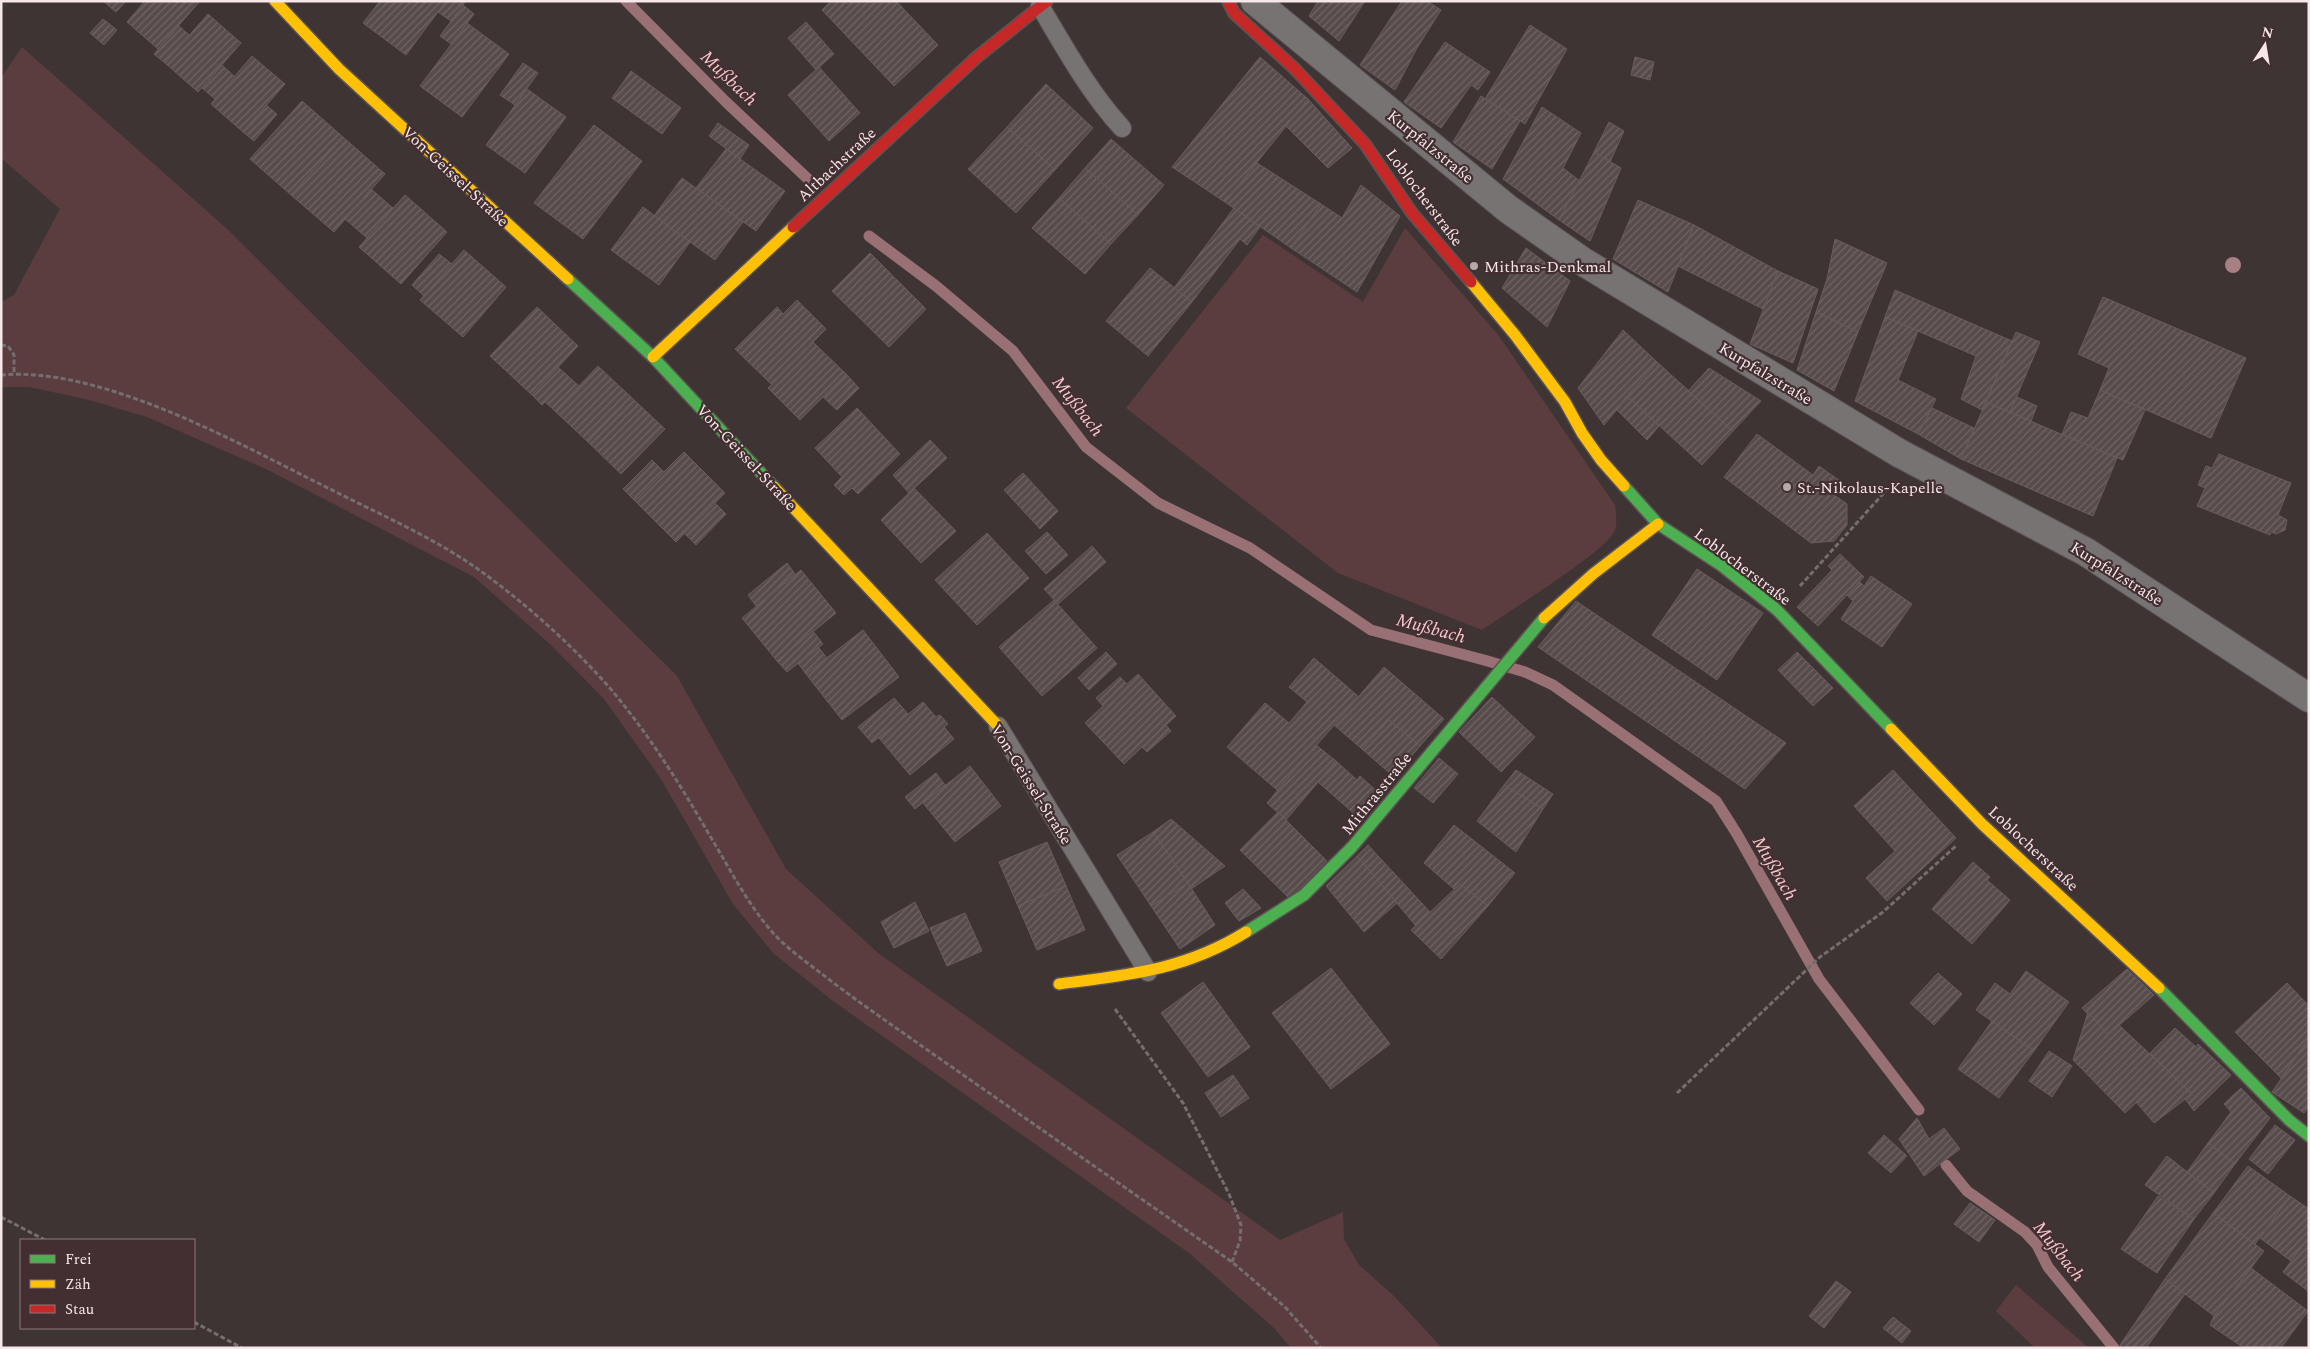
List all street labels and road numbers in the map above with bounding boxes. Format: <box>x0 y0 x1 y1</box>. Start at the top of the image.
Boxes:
street label: Kurpfalzstraße <box>1382 104 1479 189</box>
street label: Von-Geissel-Straße <box>397 121 514 233</box>
street label: Altbachstraße <box>792 122 882 208</box>
street label: Loblocherstraße <box>1380 144 1469 251</box>
street label: Kurpfalzstraße <box>1714 336 1817 411</box>
street label: Von-Geissel-Straße <box>690 399 802 516</box>
street label: Loblocherstraße <box>1689 522 1796 611</box>
street label: Kurpfalzstraße <box>2065 536 2168 612</box>
street label: Von-Geissel-Straße <box>984 720 1078 850</box>
street label: Mithrasstraße <box>1336 747 1418 840</box>
street label: Loblocherstraße <box>1983 800 2084 897</box>

